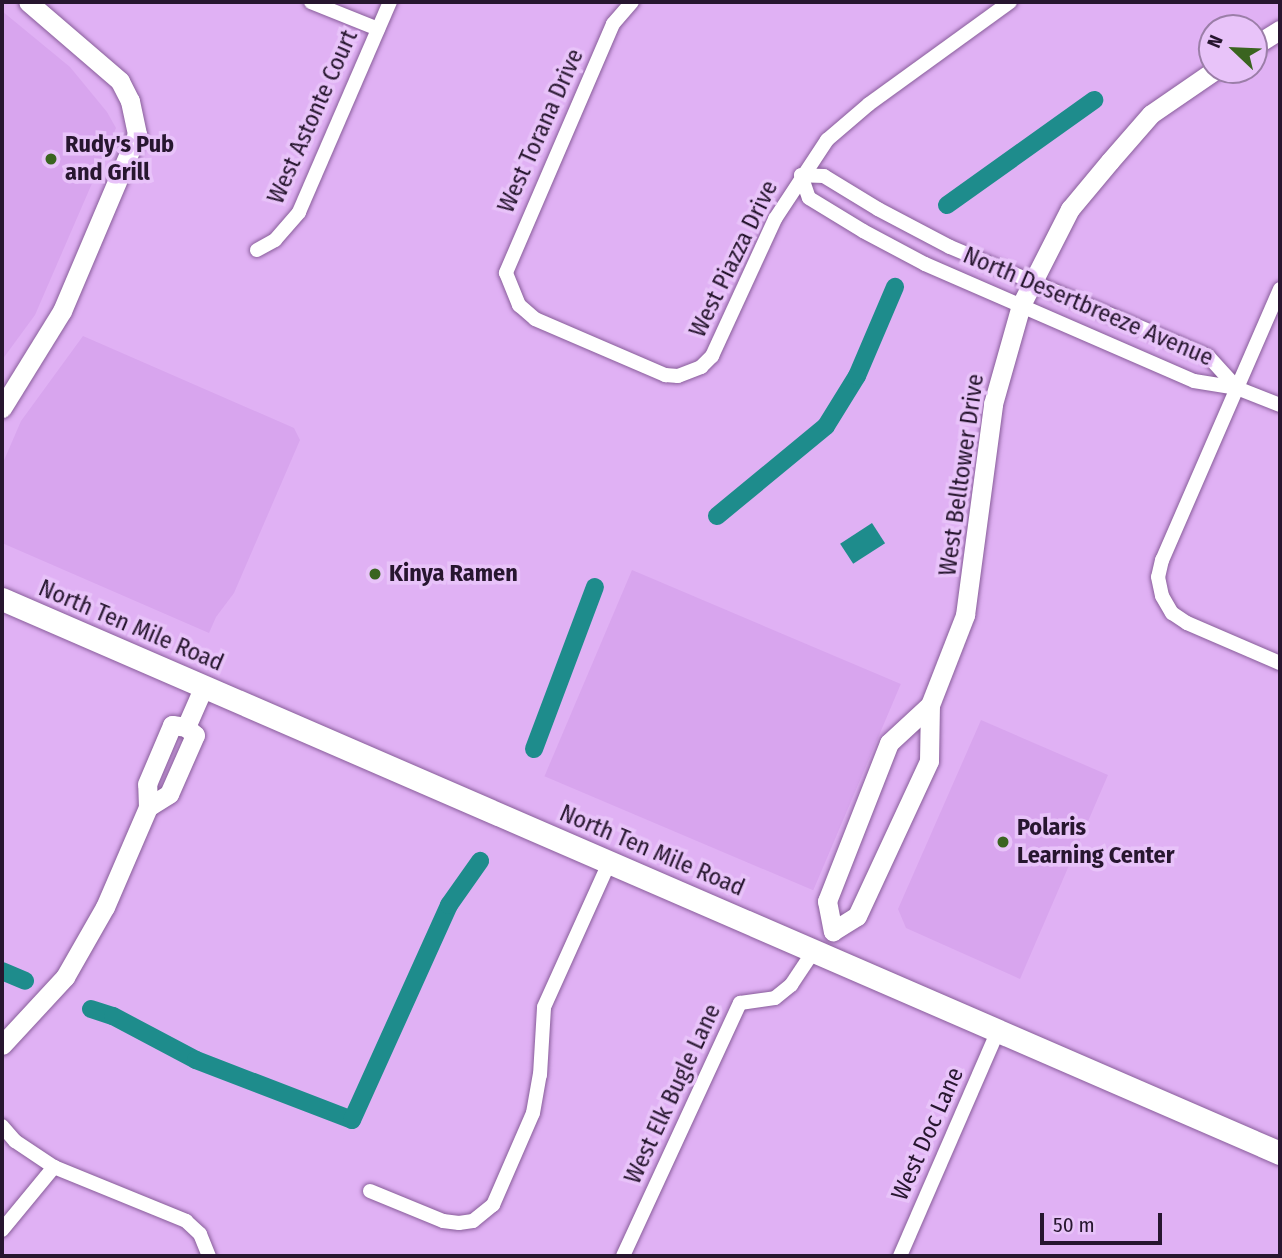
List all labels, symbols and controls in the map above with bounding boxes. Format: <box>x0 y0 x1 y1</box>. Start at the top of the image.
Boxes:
north arrow <box>1198 14 1268 84</box>
street label: West Astonte Court <box>262 26 364 208</box>
text: N <box>1202 32 1228 51</box>
street label: West Torana Drive <box>492 45 590 217</box>
place label: Rudy's Pub and Grill <box>65 131 174 187</box>
marker: Rudy's Pub and Grill <box>43 151 59 167</box>
street label: West Piazza Drive <box>684 176 784 342</box>
street label: North Desertbreeze Avenue <box>959 241 1217 373</box>
street label: West Belltower Drive <box>934 372 990 578</box>
place label: Kinya Ramen <box>389 560 518 588</box>
marker: Kinya Ramen <box>367 566 383 582</box>
street label: North Ten Mile Road <box>34 574 228 678</box>
street label: North Ten Mile Road <box>555 799 749 903</box>
place label: Polaris Learning Center <box>1017 814 1174 870</box>
marker: Polaris Learning Center <box>995 834 1011 850</box>
street label: West Elk Bugle Lane <box>619 1000 727 1188</box>
street label: West Doc Lane <box>886 1063 970 1205</box>
scale bar <box>1044 1198 1166 1242</box>
text: 50 m <box>1053 1212 1095 1238</box>

